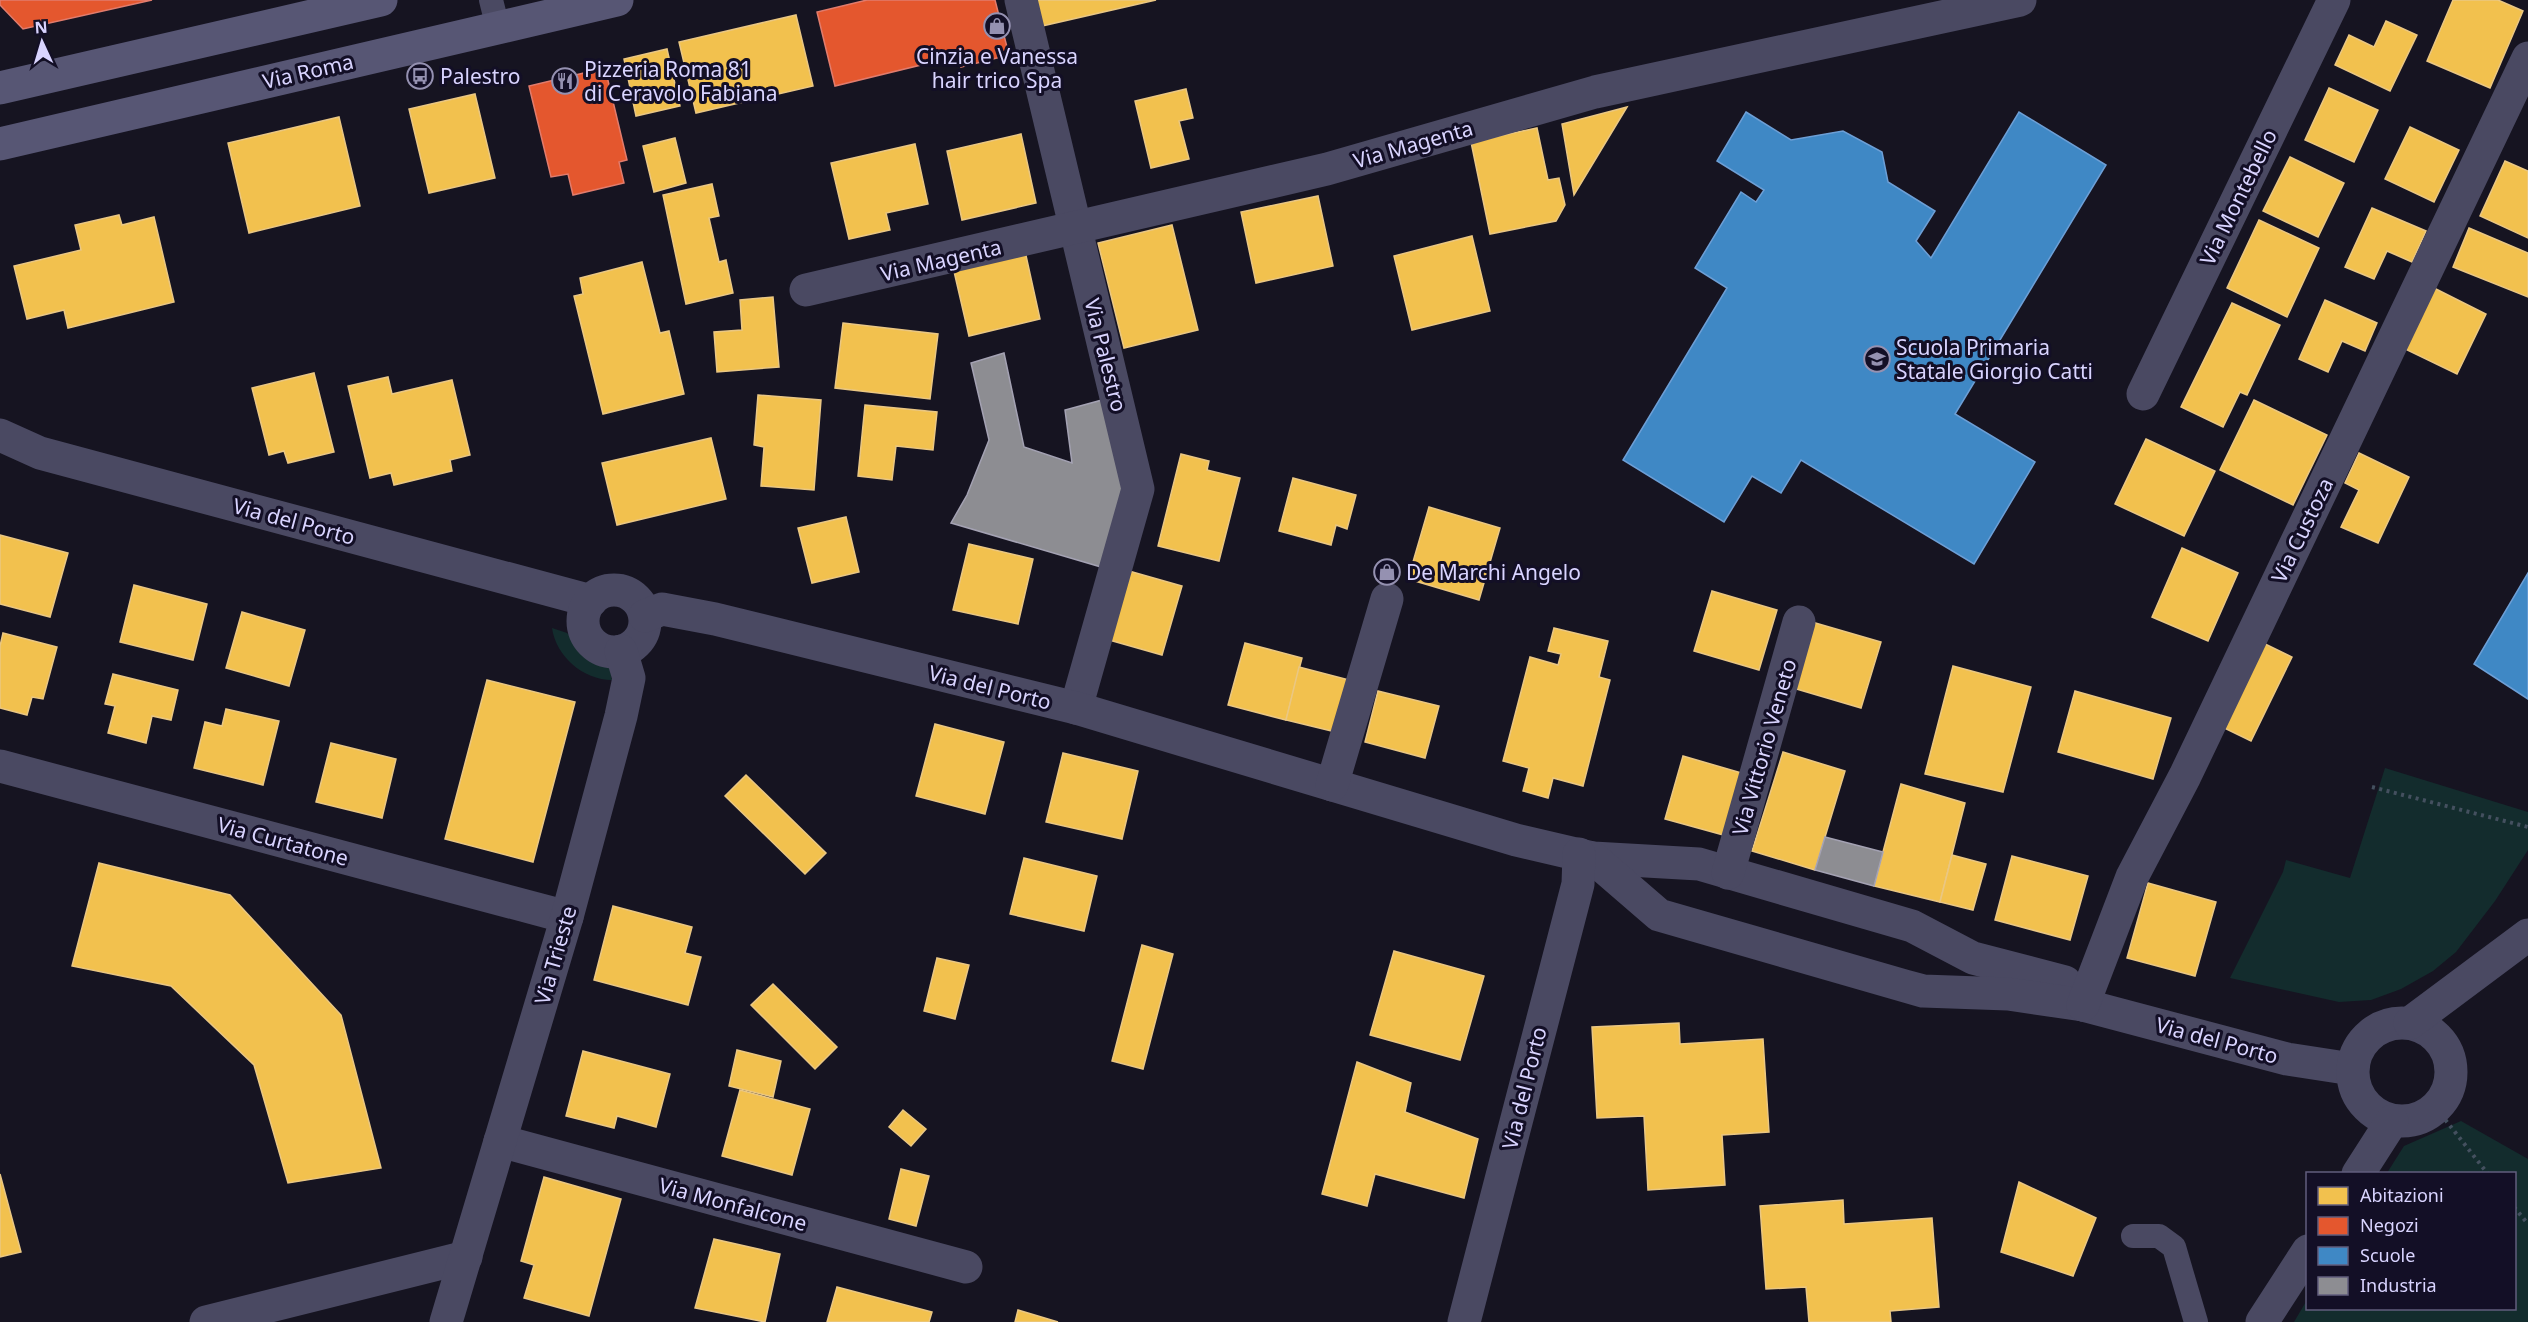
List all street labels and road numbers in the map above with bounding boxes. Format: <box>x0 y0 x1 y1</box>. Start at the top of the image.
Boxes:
street label: Via Roma <box>260 47 356 95</box>
street label: Via Magenta <box>1350 114 1476 174</box>
street label: Via Montebello <box>2193 124 2283 270</box>
street label: Via Magenta <box>878 233 1004 287</box>
street label: Via Palestro <box>1078 296 1134 414</box>
street label: Via Custoza <box>2265 473 2339 587</box>
street label: Via del Porto <box>230 491 358 551</box>
street label: Via Vittorio Veneto <box>1725 655 1803 839</box>
street label: Via del Porto <box>926 658 1054 716</box>
street label: Via Curtatone <box>214 810 352 872</box>
street label: Via Trieste <box>528 902 582 1008</box>
street label: Via del Porto <box>2153 1010 2281 1070</box>
street label: Via del Porto <box>1495 1024 1553 1152</box>
street label: Via Monfalcone <box>656 1171 810 1237</box>

